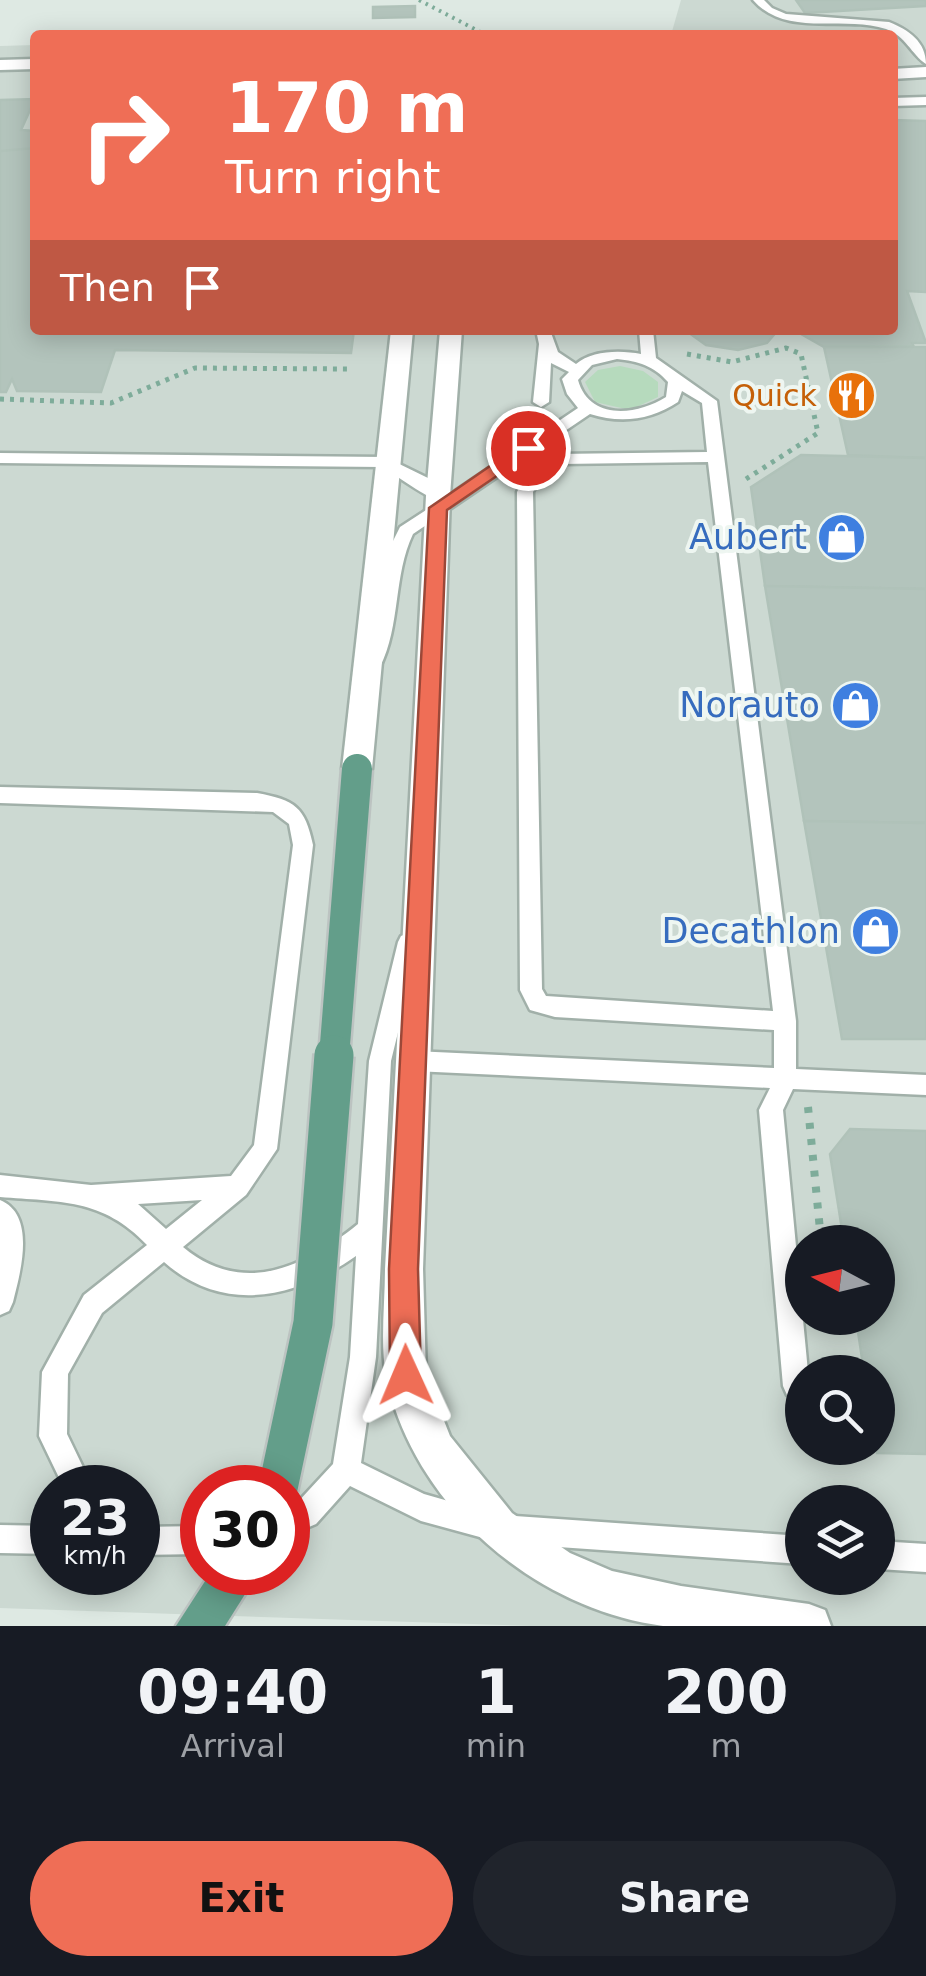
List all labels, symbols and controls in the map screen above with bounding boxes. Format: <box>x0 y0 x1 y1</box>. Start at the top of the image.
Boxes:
text: 170 m <box>225 67 468 149</box>
icon: right <box>60 70 190 200</box>
text: Turn right <box>225 151 440 204</box>
icon: arrive <box>175 260 230 315</box>
text: Then <box>60 266 155 310</box>
restaurant icon: Quick <box>826 369 878 421</box>
place label: Quick <box>732 378 818 413</box>
pin <box>486 406 571 491</box>
icon: arrive <box>501 421 556 476</box>
shop icon: Aubert <box>816 511 868 563</box>
place label: Aubert <box>689 517 807 557</box>
shop icon: Norauto <box>829 679 881 731</box>
place label: Norauto <box>679 685 820 725</box>
shop icon: Decathlon <box>849 905 901 957</box>
place label: Decathlon <box>662 911 840 951</box>
north arrow <box>785 1225 895 1335</box>
map controls <box>785 1225 895 1595</box>
position arrow <box>354 1323 458 1427</box>
button: search <box>785 1355 895 1465</box>
speed limit sign: 30 <box>180 1465 310 1595</box>
button: layers <box>785 1485 895 1595</box>
text: 23 <box>60 1489 130 1547</box>
text: km/h <box>63 1541 127 1570</box>
text: 09:40 <box>137 1657 328 1727</box>
text: 1 <box>475 1657 517 1727</box>
text: 200 <box>663 1657 789 1727</box>
text: Arrival <box>181 1727 285 1765</box>
text: min <box>466 1727 526 1765</box>
text: m <box>710 1727 742 1765</box>
button: Exit <box>30 1841 453 1956</box>
button: Share <box>473 1841 896 1956</box>

